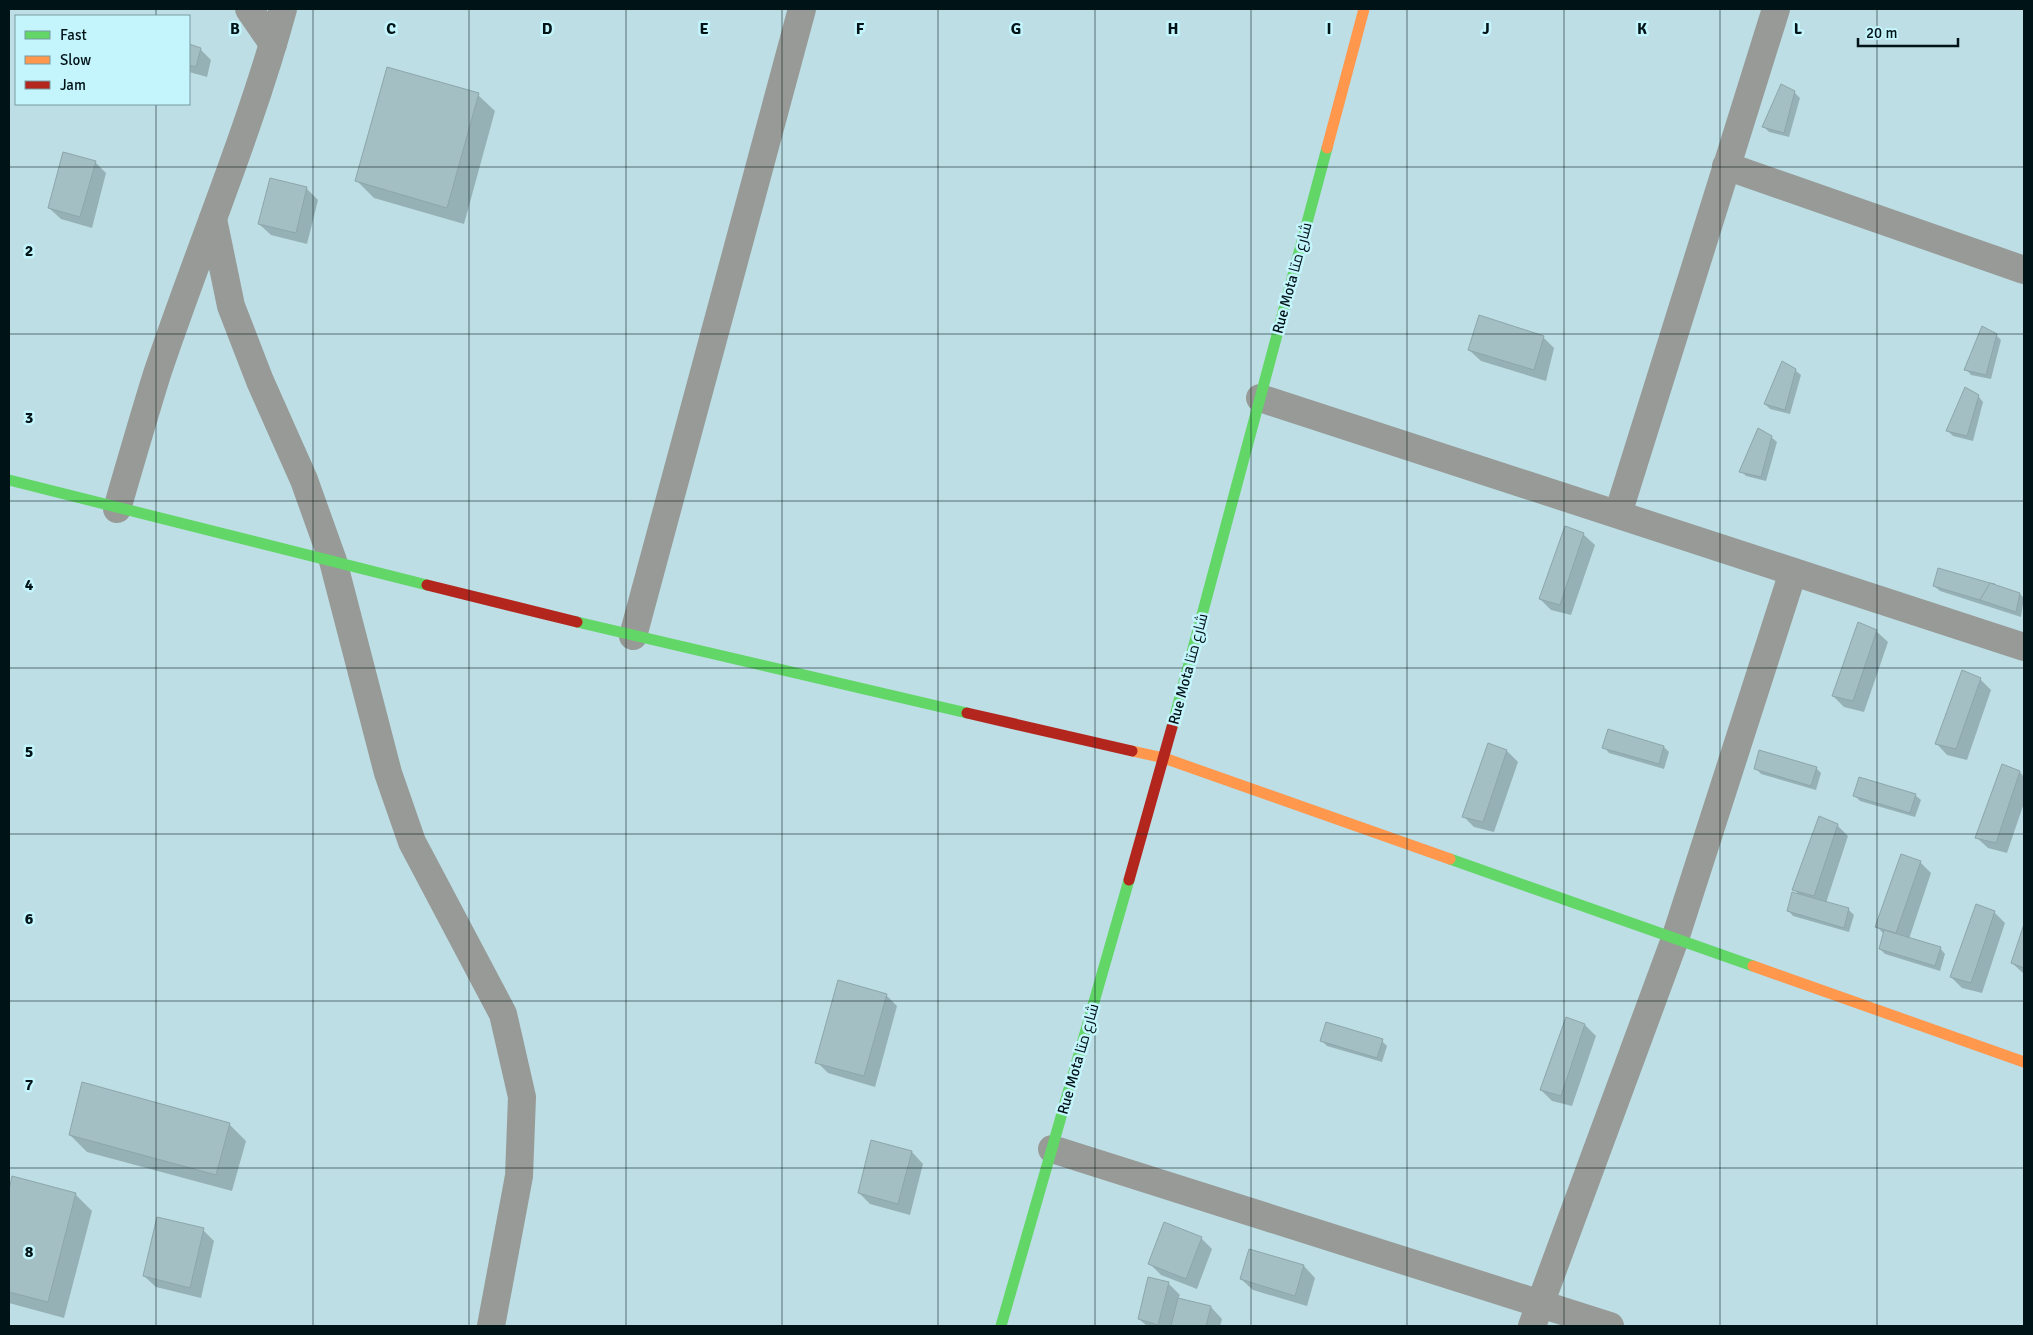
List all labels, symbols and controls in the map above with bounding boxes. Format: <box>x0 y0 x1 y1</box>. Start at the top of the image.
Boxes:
legend <box>15 15 190 105</box>
scale bar <box>1858 15 1958 47</box>
text: B <box>230 19 240 39</box>
text: C <box>386 19 396 39</box>
text: D <box>542 19 553 39</box>
text: E <box>699 19 709 39</box>
text: F <box>856 19 865 39</box>
text: G <box>1011 19 1021 39</box>
text: H <box>1168 19 1178 39</box>
text: I <box>1326 19 1332 39</box>
text: J <box>1482 19 1490 39</box>
text: K <box>1637 19 1647 39</box>
text: L <box>1794 19 1803 39</box>
text: 20 m <box>1866 24 1897 42</box>
text: Fast <box>60 26 87 44</box>
text: Slow <box>60 51 91 69</box>
text: Jam <box>60 76 86 94</box>
street label: Rue Mota شارع متا <box>1268 220 1317 336</box>
text: 2 <box>25 241 33 261</box>
text: 3 <box>25 408 33 428</box>
text: 4 <box>25 575 34 595</box>
street label: Rue Mota شارع متا <box>1164 611 1213 727</box>
text: 5 <box>25 742 33 762</box>
text: 6 <box>25 909 34 929</box>
street label: Rue Mota شارع متا <box>1054 1002 1104 1117</box>
text: 7 <box>25 1075 34 1095</box>
text: 8 <box>25 1242 34 1262</box>

